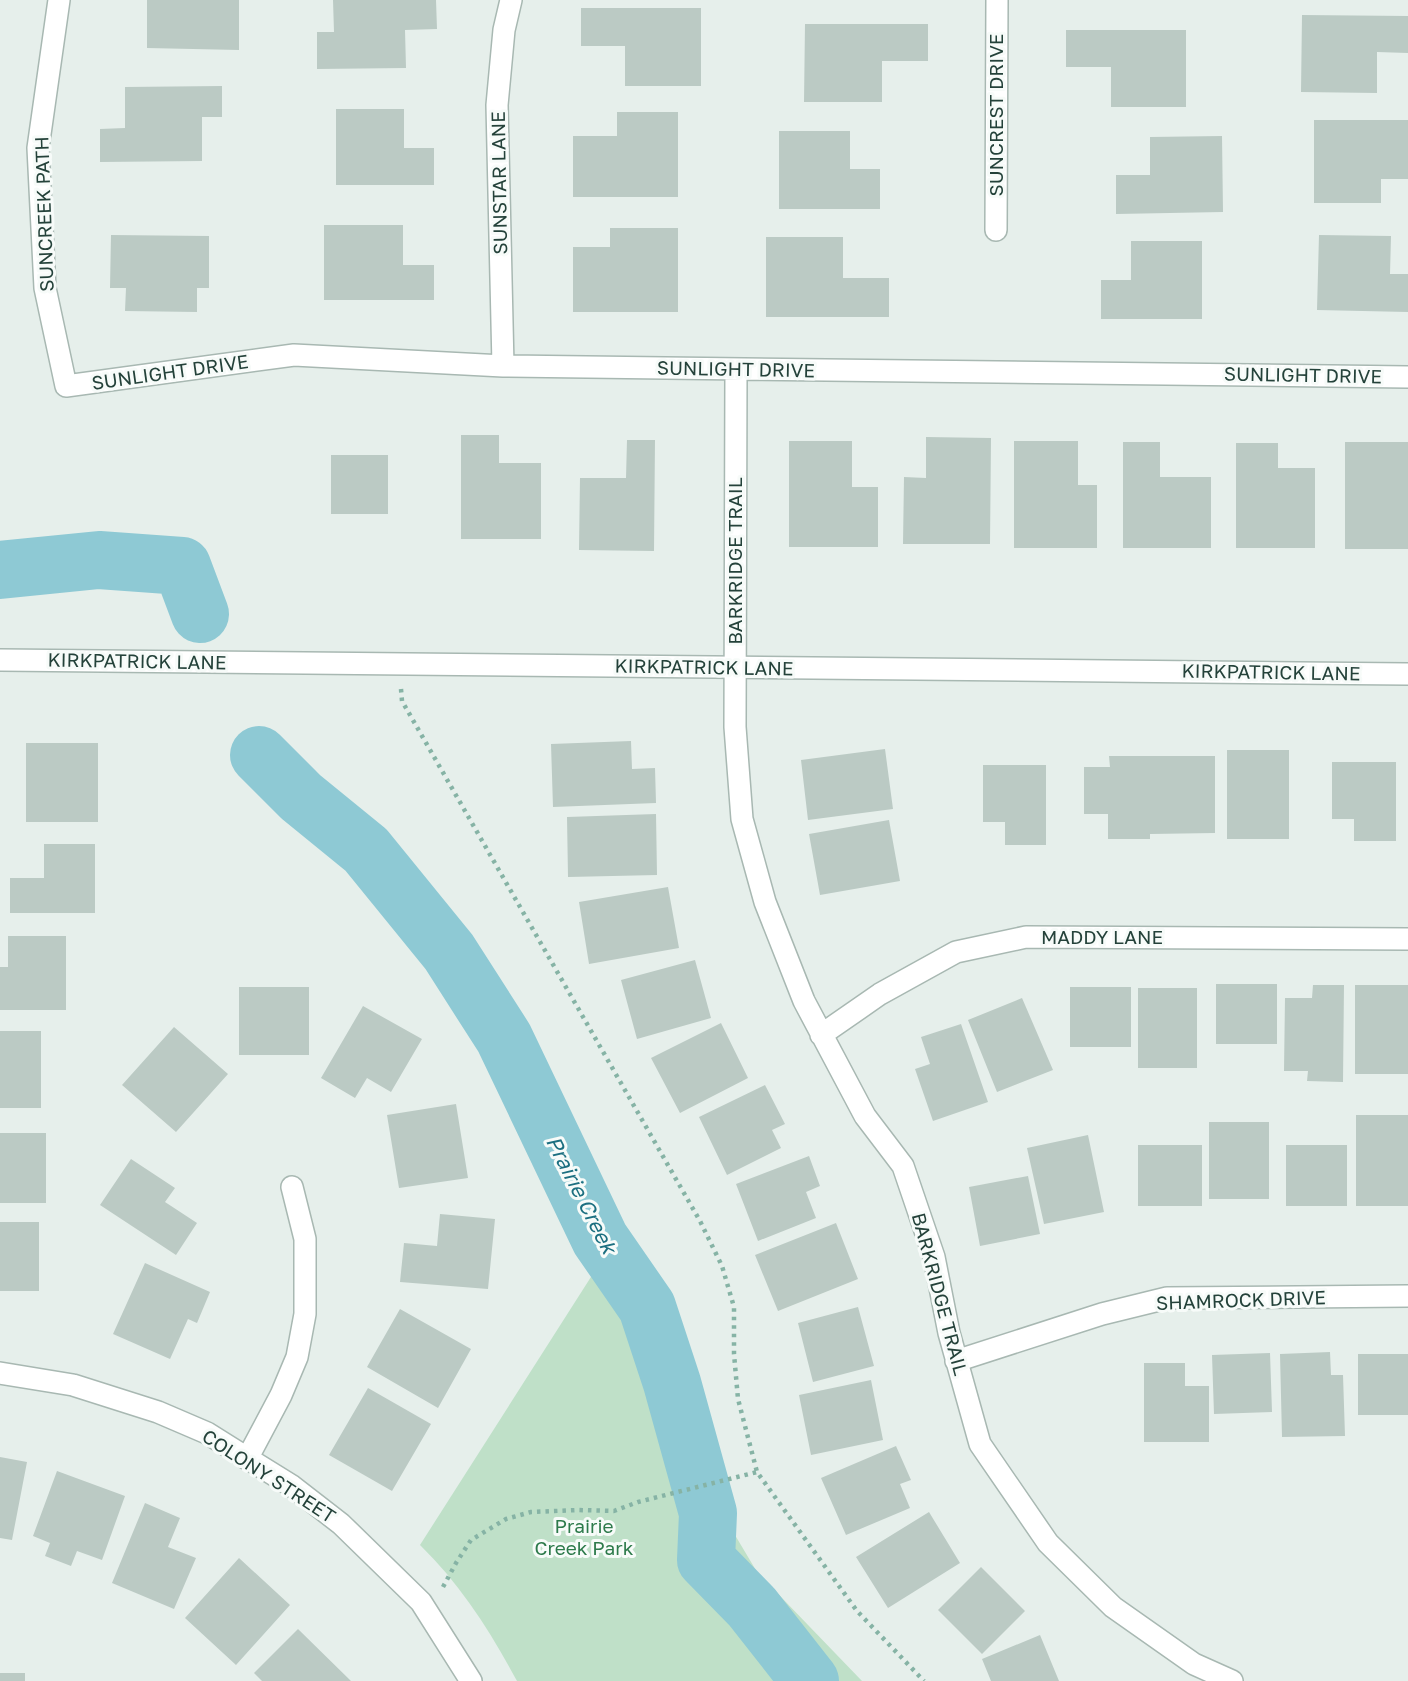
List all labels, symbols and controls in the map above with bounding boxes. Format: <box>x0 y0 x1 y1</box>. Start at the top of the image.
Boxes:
street label: SUNCREST DRIVE <box>984 34 1007 196</box>
street label: SUNSTAR LANE <box>486 111 511 255</box>
street label: SUNCREEK PATH <box>29 136 58 292</box>
street label: SUNLIGHT DRIVE <box>90 349 250 394</box>
street label: SUNLIGHT DRIVE <box>657 356 815 381</box>
street label: SUNLIGHT DRIVE <box>1224 362 1382 387</box>
street label: BARKRIDGE TRAIL <box>723 477 746 645</box>
street label: KIRKPATRICK LANE <box>47 647 227 674</box>
street label: KIRKPATRICK LANE <box>614 653 794 680</box>
street label: KIRKPATRICK LANE <box>1181 658 1361 685</box>
street label: MADDY LANE <box>1041 925 1163 948</box>
water label: Prairie Creek <box>541 1131 624 1260</box>
street label: BARKRIDGE TRAIL <box>908 1210 973 1378</box>
street label: SHAMROCK DRIVE <box>1156 1285 1326 1314</box>
street label: COLONY STREET <box>198 1424 340 1527</box>
park label: Prairie Creek Park <box>535 1514 634 1559</box>

